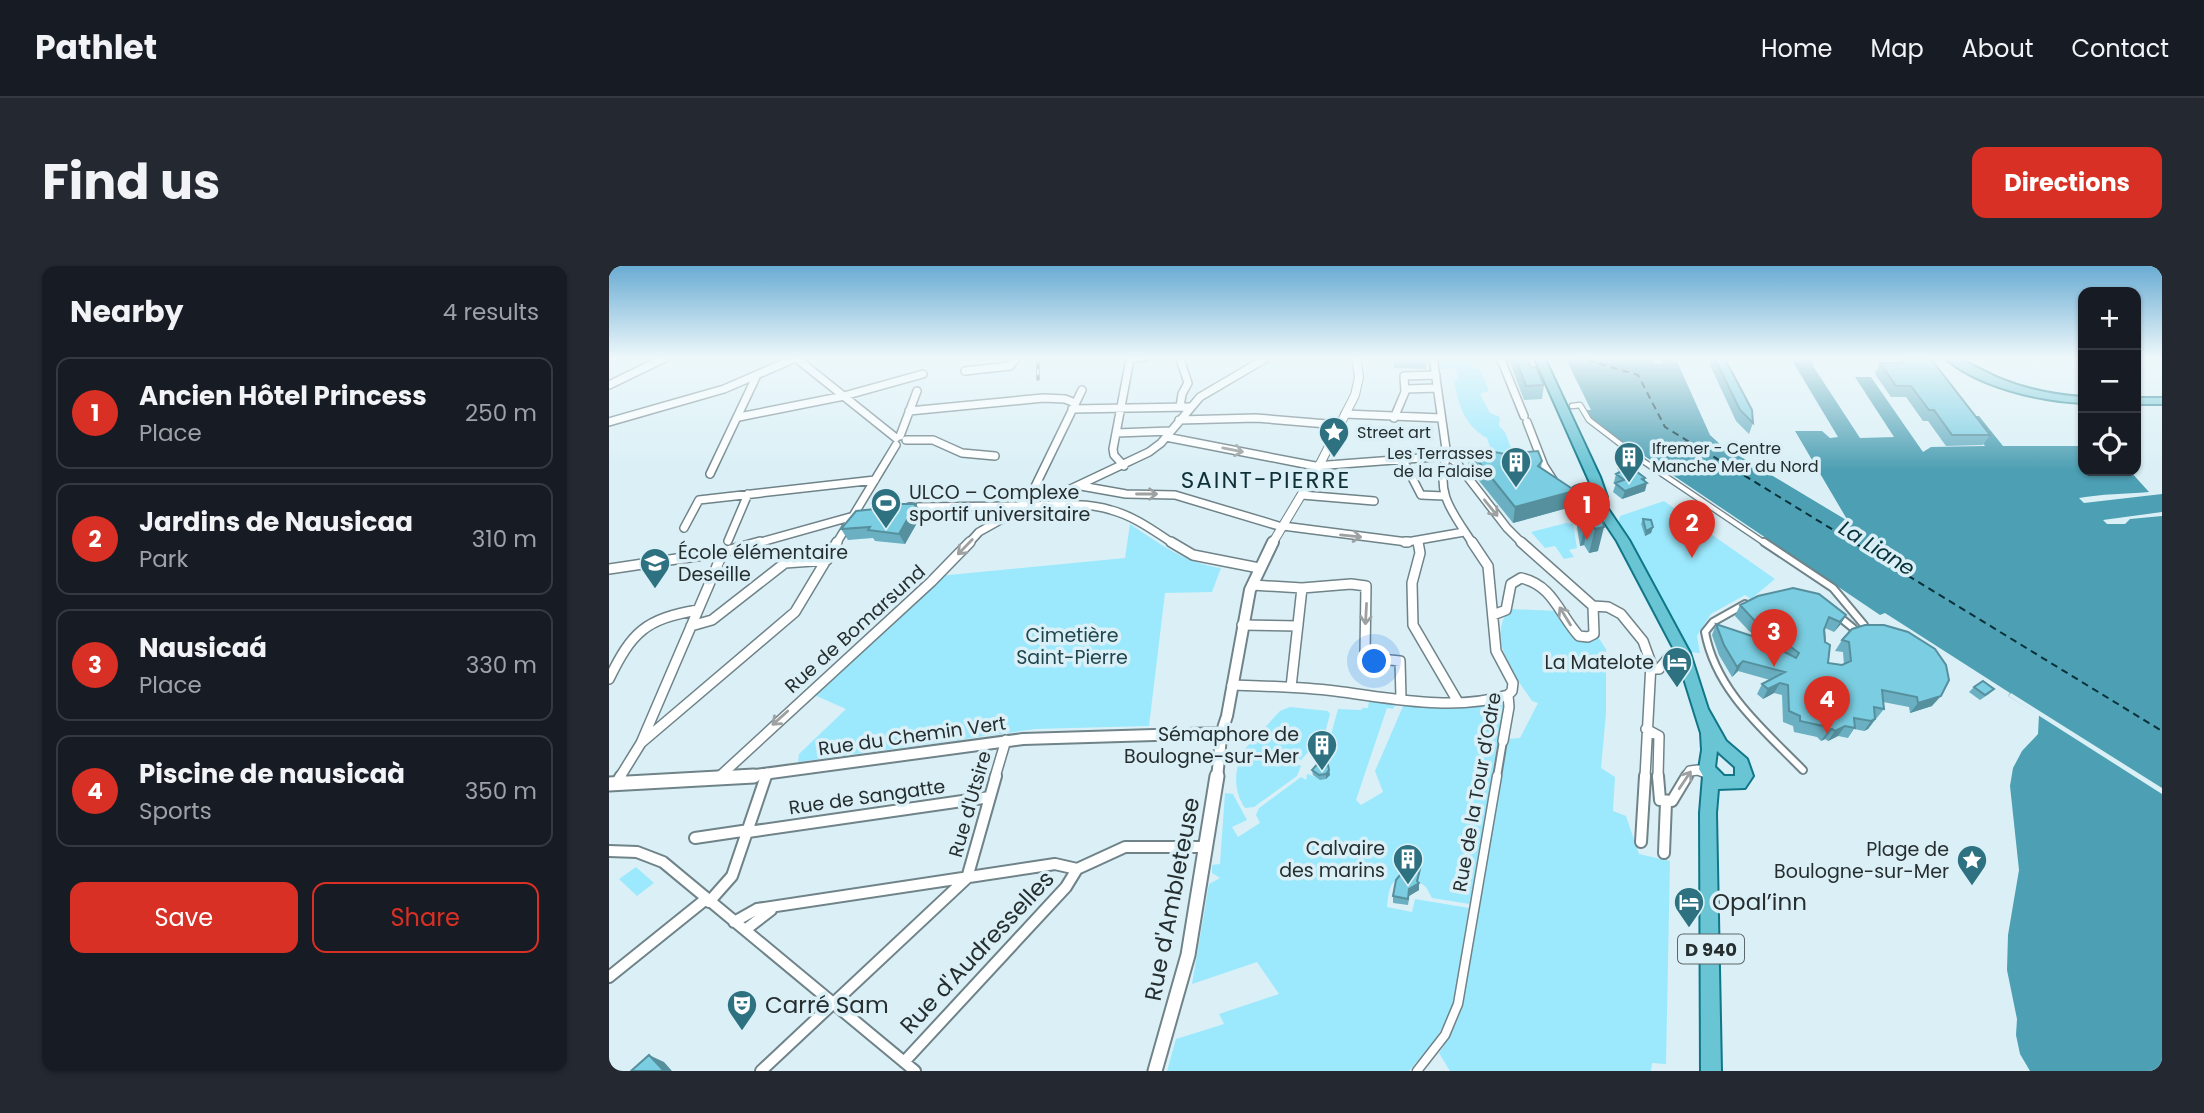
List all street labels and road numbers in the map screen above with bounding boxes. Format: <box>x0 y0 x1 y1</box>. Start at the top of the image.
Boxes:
street label: Rue de Bomarsund <box>779 559 931 699</box>
street label: Rue de la Tour d'Odre <box>1446 690 1508 894</box>
street label: Rue du Chemin Vert <box>816 709 1008 763</box>
street label: Rue d'Utsire <box>942 748 998 860</box>
street label: Rue de Sangatte <box>787 773 947 821</box>
street label: Rue d'Ambleteuse <box>1137 795 1207 1003</box>
street label: Rue d'Audresselles <box>893 863 1061 1041</box>
road number: D 940 <box>1678 934 1744 964</box>

